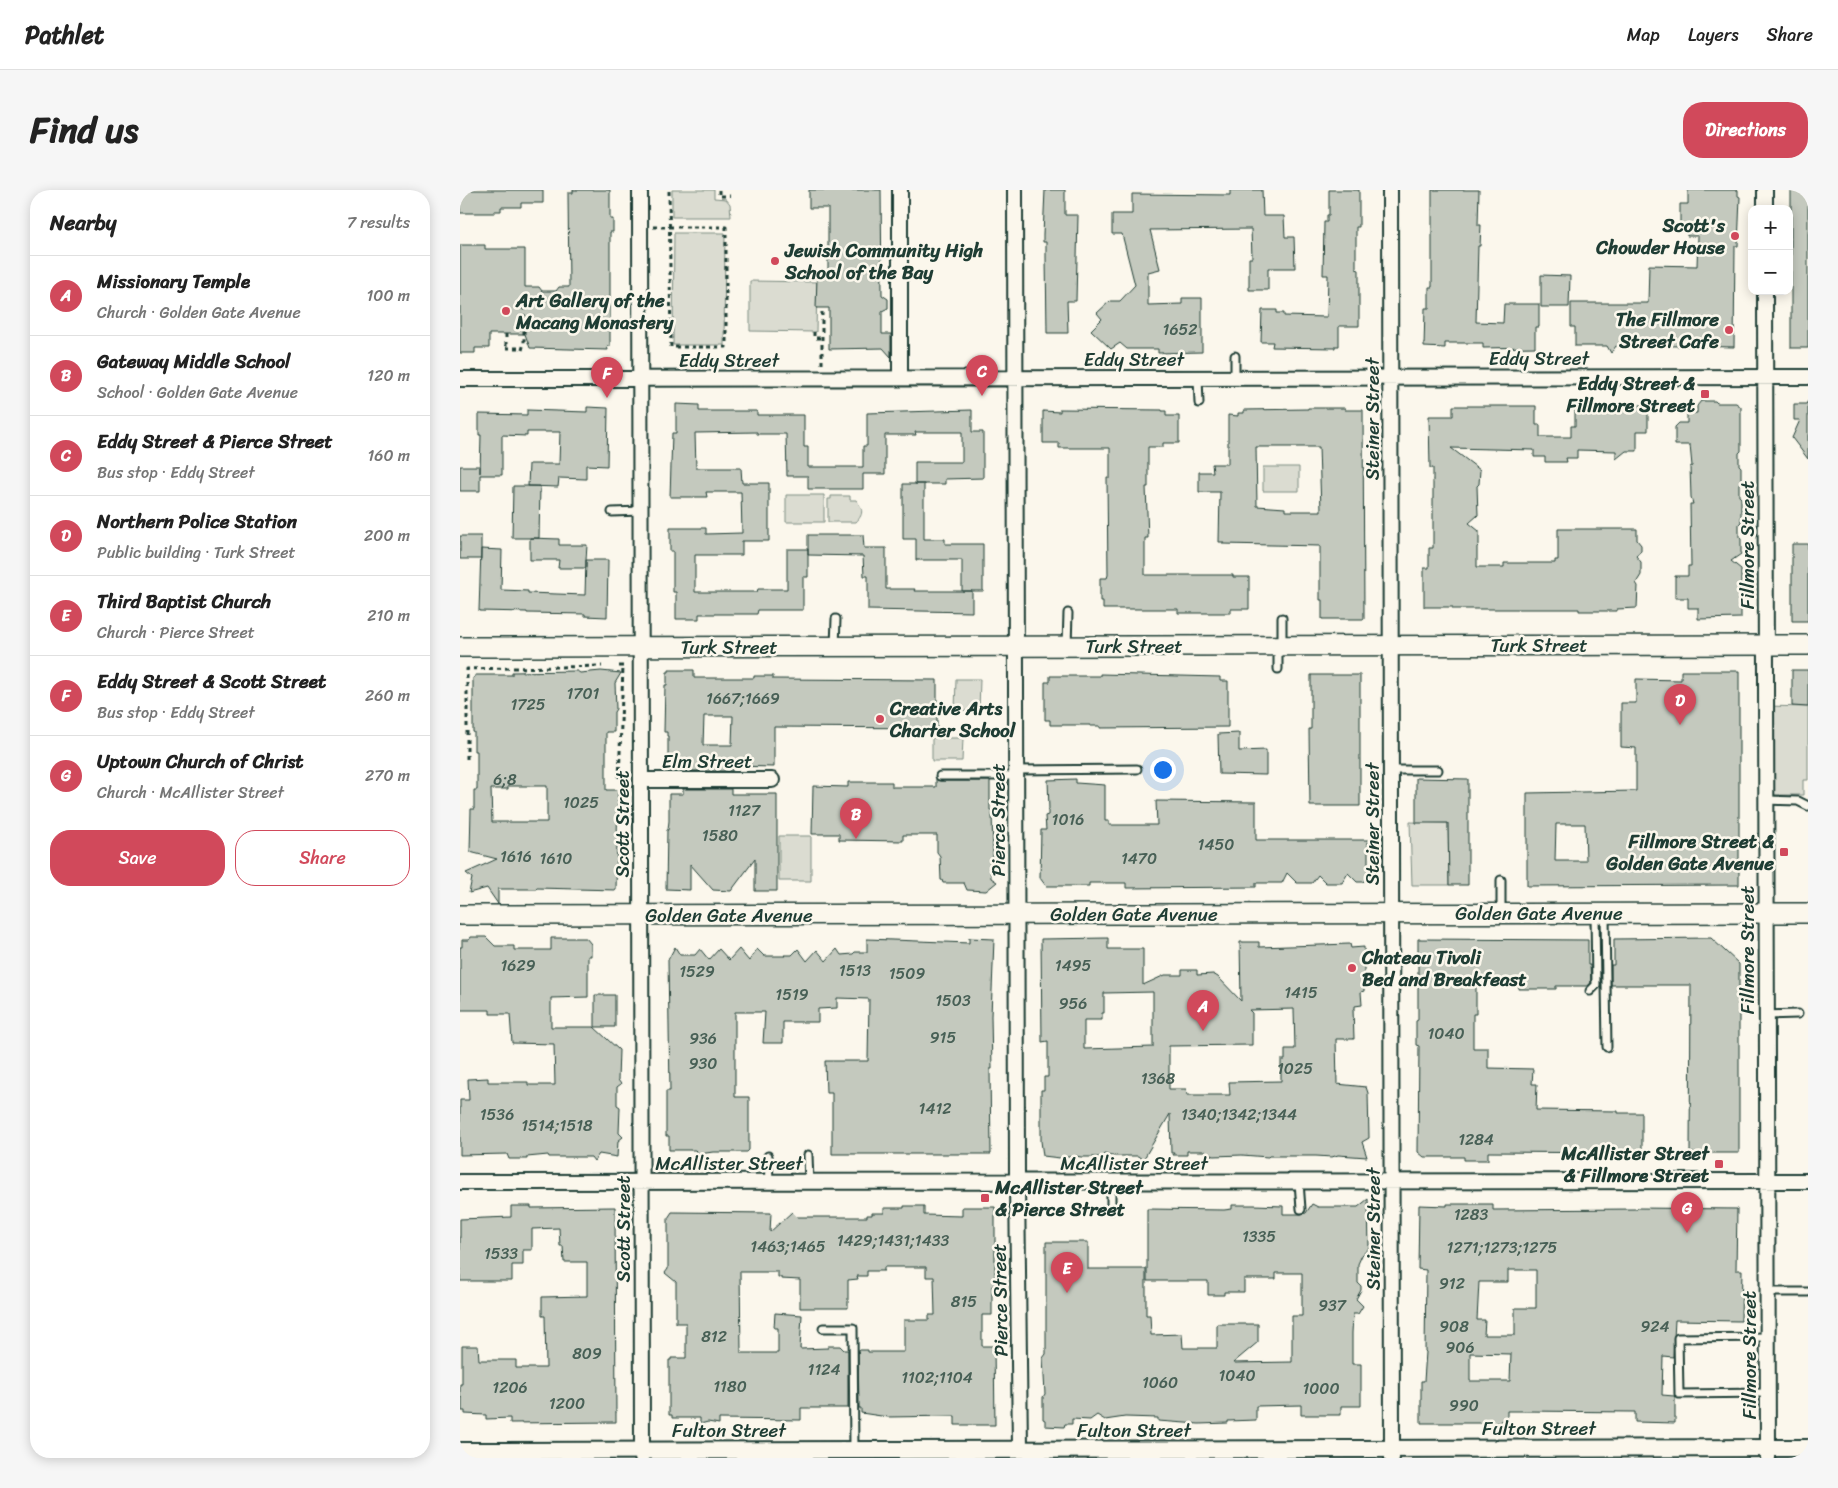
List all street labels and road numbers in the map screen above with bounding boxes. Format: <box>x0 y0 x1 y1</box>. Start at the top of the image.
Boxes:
street label: Eddy Street <box>1489 342 1591 375</box>
street label: Eddy Street <box>1084 343 1186 376</box>
street label: Eddy Street <box>679 344 781 377</box>
street label: Steiner Street <box>1356 356 1389 480</box>
street label: Fillmore Street <box>1731 481 1764 609</box>
street label: Turk Street <box>1490 629 1588 662</box>
street label: Turk Street <box>1085 630 1183 663</box>
street label: Turk Street <box>680 631 778 664</box>
street label: Elm Street <box>662 745 752 778</box>
street label: Steiner Street <box>1356 761 1389 885</box>
street label: Pierce Street <box>982 763 1015 877</box>
street label: Scott Street <box>606 771 639 877</box>
street label: Fillmore Street <box>1731 886 1764 1014</box>
street label: Golden Gate Avenue <box>1455 897 1623 930</box>
street label: Golden Gate Avenue <box>1050 898 1218 931</box>
street label: Golden Gate Avenue <box>645 899 813 932</box>
street label: McAllister Street <box>655 1147 804 1180</box>
street label: McAllister Street <box>1060 1147 1209 1180</box>
street label: Steiner Street <box>1357 1166 1390 1290</box>
street label: Scott Street <box>607 1176 640 1282</box>
street label: Pierce Street <box>983 1243 1017 1357</box>
street label: Fillmore Street <box>1733 1291 1766 1419</box>
street label: Fulton Street <box>1482 1412 1597 1445</box>
street label: Fulton Street <box>672 1414 787 1447</box>
street label: Fulton Street <box>1077 1414 1192 1447</box>

